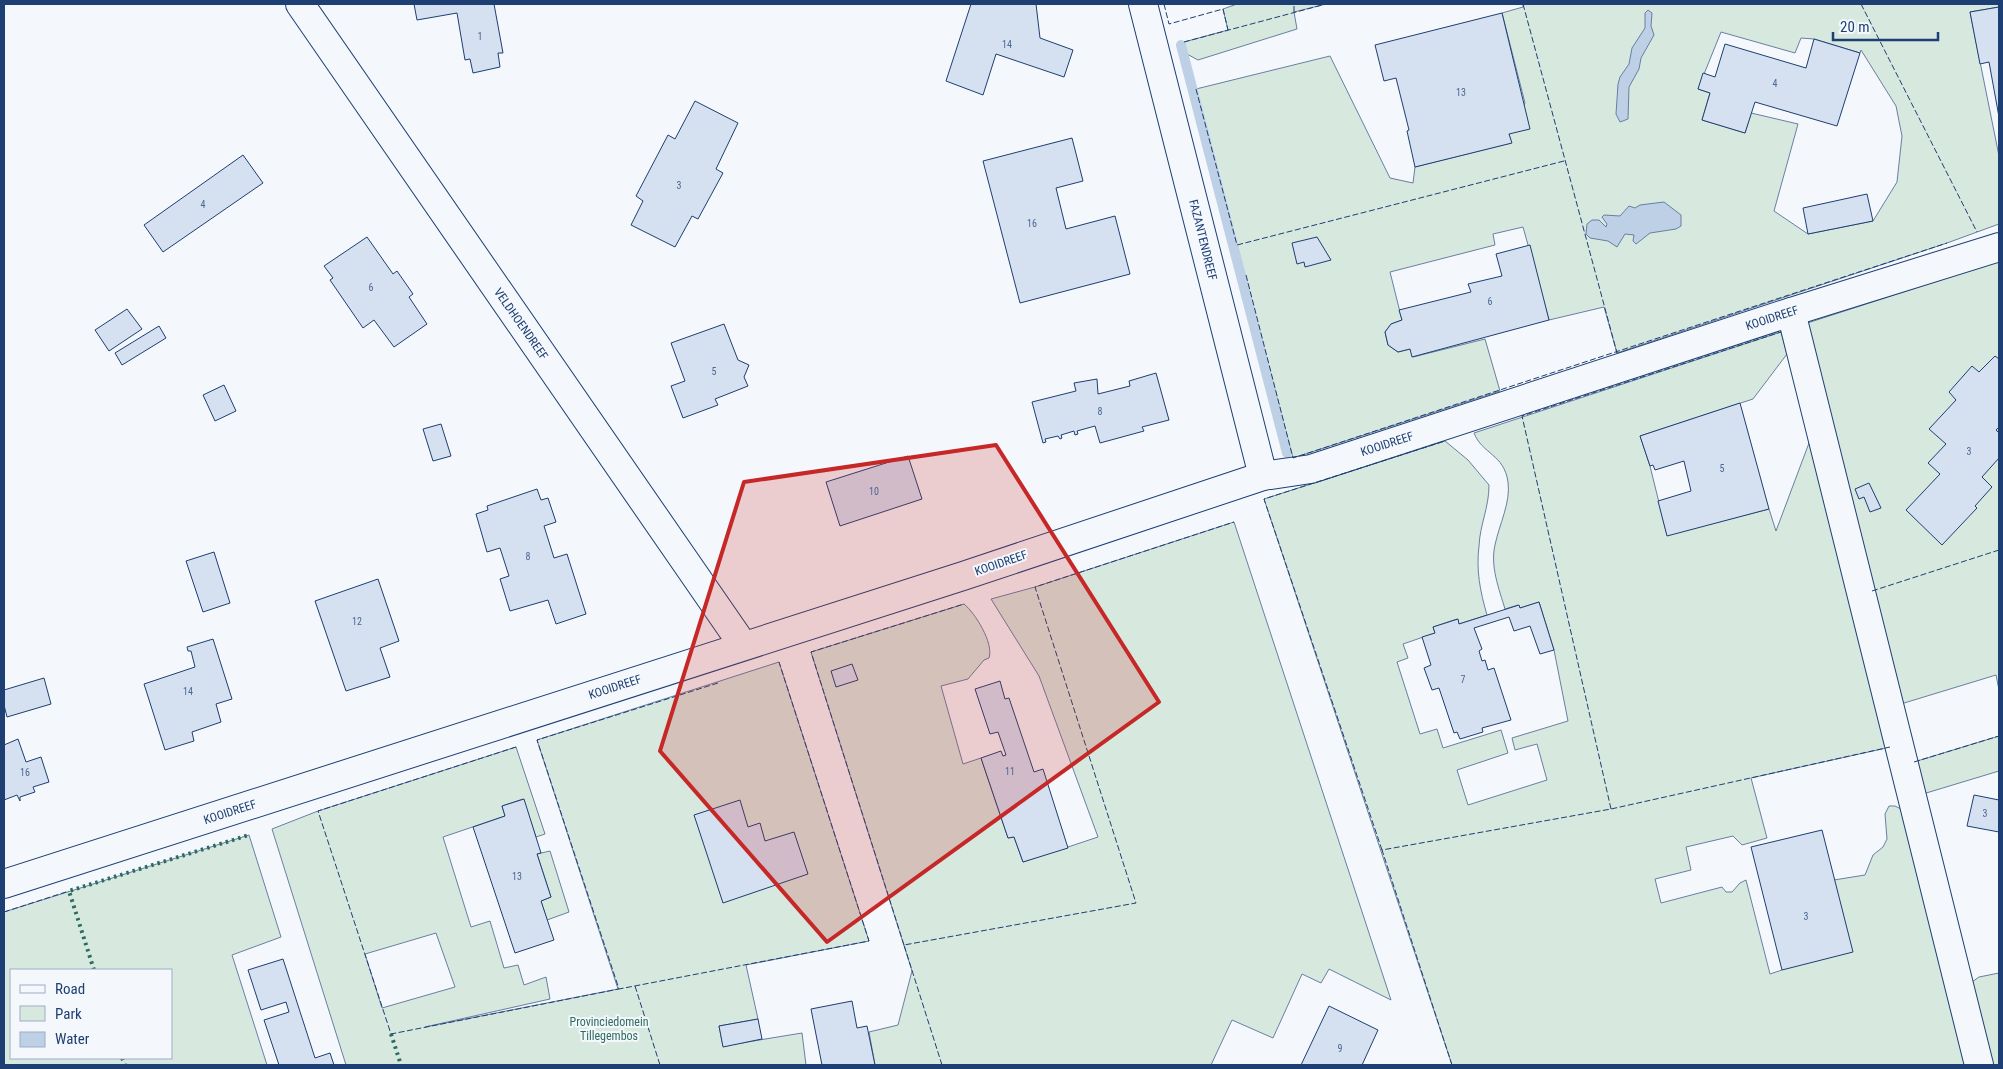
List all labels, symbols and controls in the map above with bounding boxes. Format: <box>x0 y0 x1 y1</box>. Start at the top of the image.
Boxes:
scale bar <box>1833 10 1938 42</box>
text: 20 m <box>1840 18 1870 36</box>
house number: 1 <box>478 31 482 42</box>
house number: 14 <box>1002 39 1012 50</box>
house number: 4 <box>1773 78 1778 89</box>
house number: 13 <box>1456 87 1466 98</box>
house number: 3 <box>677 180 682 191</box>
street label: FAZANTENDREEF <box>1186 198 1220 282</box>
house number: 4 <box>201 199 206 210</box>
house number: 16 <box>1027 218 1037 229</box>
house number: 6 <box>369 282 374 293</box>
street label: VELDHOENDREEF <box>491 285 551 363</box>
house number: 6 <box>1488 296 1493 307</box>
street label: KOOIDREEF <box>1744 303 1800 333</box>
house number: 5 <box>712 366 717 377</box>
house number: 8 <box>1098 406 1103 417</box>
street label: KOOIDREEF <box>1359 429 1415 459</box>
house number: 3 <box>1967 446 1972 457</box>
house number: 5 <box>1720 463 1725 474</box>
house number: 10 <box>869 486 879 497</box>
street label: KOOIDREEF <box>973 547 1029 579</box>
house number: 8 <box>526 551 531 562</box>
house number: 12 <box>352 616 362 627</box>
street label: KOOIDREEF <box>587 672 643 702</box>
house number: 7 <box>1461 674 1466 685</box>
house number: 14 <box>183 686 193 697</box>
house number: 11 <box>1005 766 1015 777</box>
house number: 16 <box>20 767 30 778</box>
street label: KOOIDREEF <box>202 797 258 827</box>
house number: 3 <box>1983 808 1988 819</box>
house number: 13 <box>512 871 522 882</box>
house number: 3 <box>1804 911 1809 922</box>
legend <box>10 969 172 1059</box>
text: Road <box>55 980 85 998</box>
text: Park <box>55 1005 82 1023</box>
park label: Provinciedomein Tillegembos <box>570 1015 649 1043</box>
text: Water <box>55 1030 90 1048</box>
house number: 9 <box>1338 1043 1343 1054</box>

